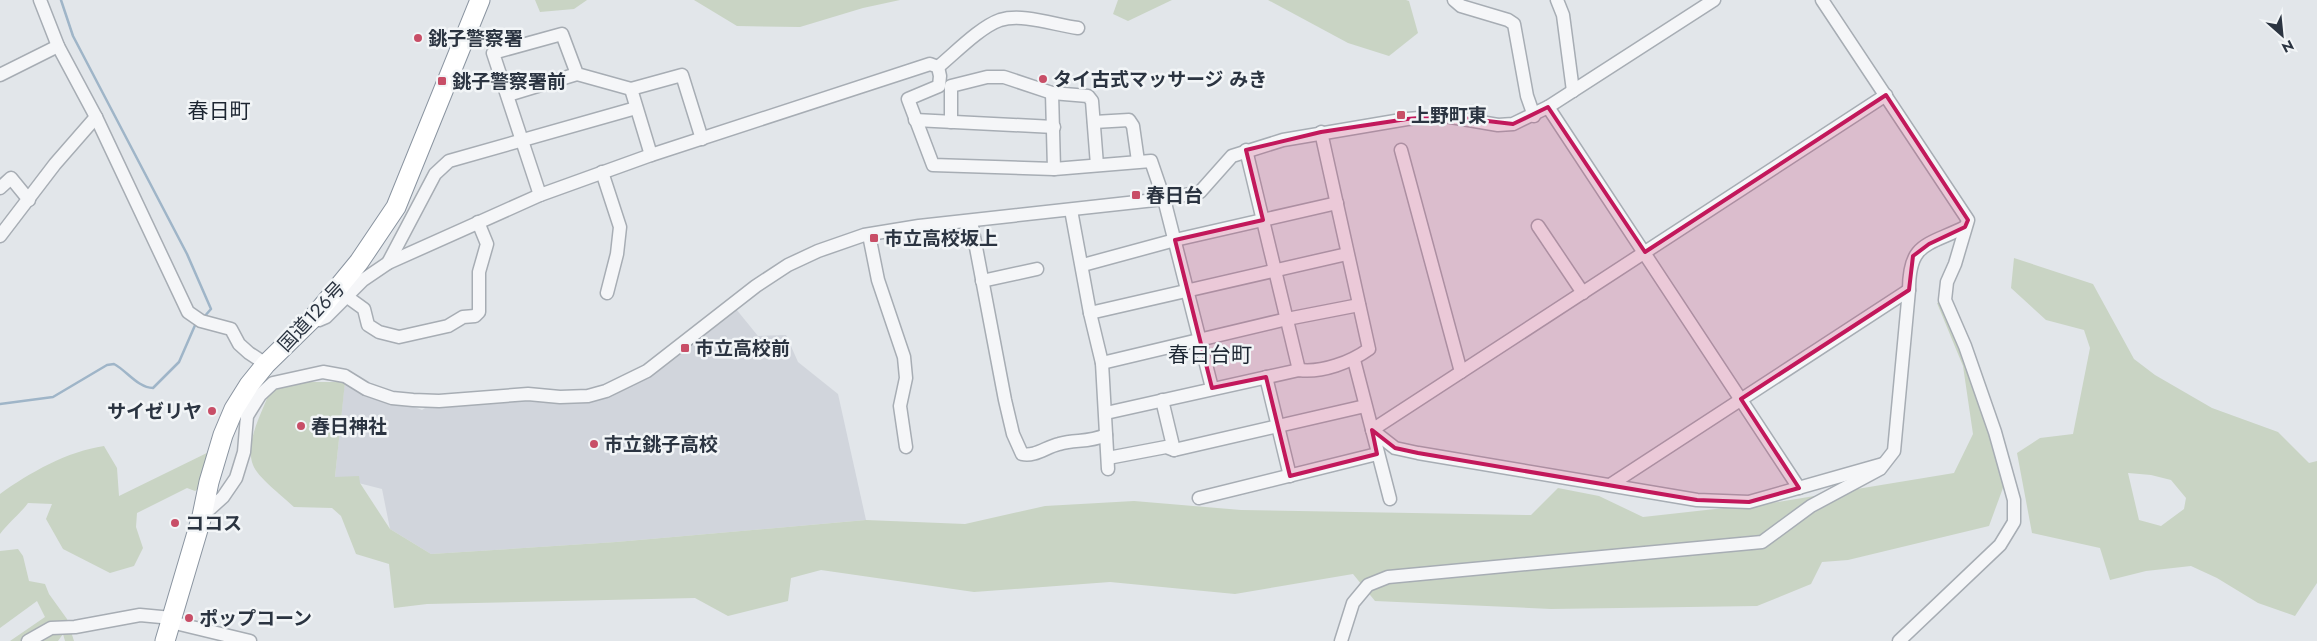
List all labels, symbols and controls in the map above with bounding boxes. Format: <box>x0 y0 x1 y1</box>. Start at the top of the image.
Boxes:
north arrow <box>2257 10 2307 60</box>
place label: 銚子警察署 <box>428 25 523 52</box>
marker: 銚子警察署 <box>412 32 424 44</box>
text: N <box>2278 35 2297 58</box>
place label: タイ古式マッサージ みき <box>1053 66 1267 93</box>
place label: 銚子警察署前 <box>452 68 566 95</box>
marker: タイ古式マッサージ みき <box>1037 73 1049 85</box>
marker: 銚子警察署前 <box>436 75 448 87</box>
district label: 春日町 <box>188 96 251 126</box>
place label: 上野町東 <box>1411 102 1487 129</box>
marker: 上野町東 <box>1395 109 1407 121</box>
place label: 春日台 <box>1146 182 1203 209</box>
marker: 春日台 <box>1130 189 1142 201</box>
place label: 市立高校坂上 <box>884 225 998 252</box>
marker: 市立高校坂上 <box>868 232 880 244</box>
street label: 国道126号 <box>272 275 351 357</box>
place label: 市立高校前 <box>695 335 790 362</box>
district label: 春日台町 <box>1168 340 1252 370</box>
marker: 市立高校前 <box>679 342 691 354</box>
place label: サイゼリヤ <box>107 398 202 425</box>
marker: サイゼリヤ <box>206 405 218 417</box>
place label: 春日神社 <box>311 413 387 440</box>
marker: 春日神社 <box>295 420 307 432</box>
place label: 市立銚子高校 <box>604 431 718 458</box>
marker: 市立銚子高校 <box>588 438 600 450</box>
place label: ココス <box>185 510 242 537</box>
marker: ココス <box>169 517 181 529</box>
place label: ポップコーン <box>199 605 312 632</box>
marker: ポップコーン <box>183 612 195 624</box>

